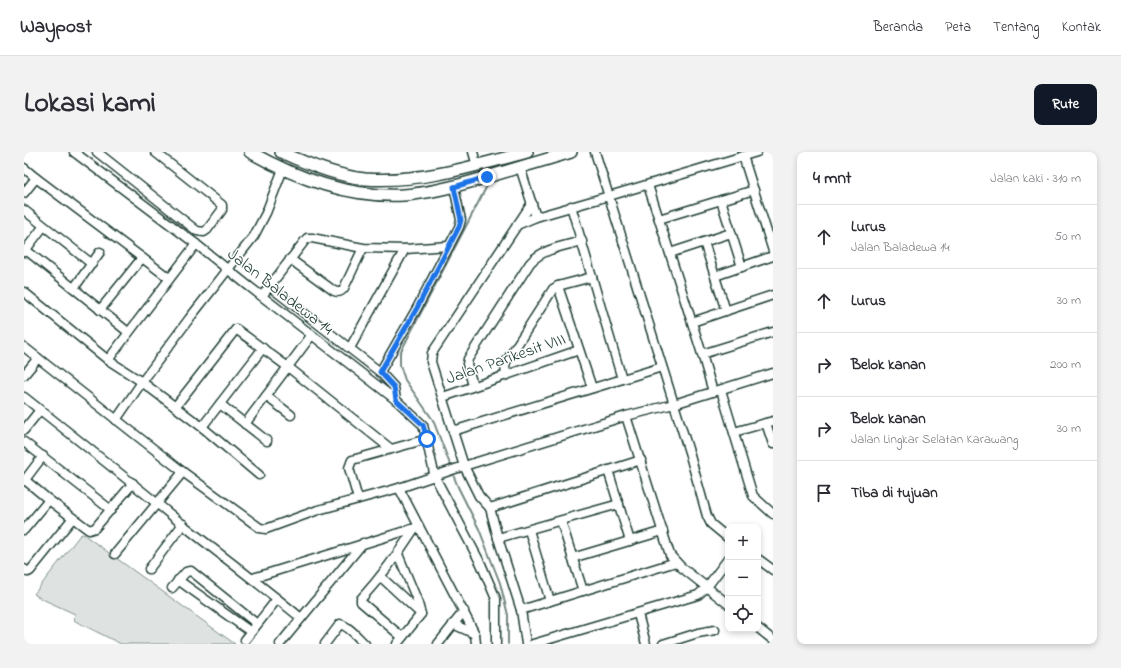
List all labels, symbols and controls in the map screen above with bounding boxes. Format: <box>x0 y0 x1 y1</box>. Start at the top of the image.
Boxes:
text: Waypost <box>20 14 92 41</box>
text: Beranda <box>873 17 923 38</box>
text: Peta <box>945 17 971 38</box>
text: Tentang <box>993 17 1040 38</box>
text: Kontak <box>1062 17 1101 38</box>
text: Lokasi kami <box>24 84 156 125</box>
button: Rute <box>1034 84 1097 125</box>
text: 4 mnt <box>813 166 852 191</box>
route end <box>478 168 496 186</box>
text: Jalan kaki · 310 m <box>990 169 1081 188</box>
text: Lurus <box>851 216 886 238</box>
icon: ahead <box>813 226 835 248</box>
text: 50 m <box>1055 227 1081 246</box>
text: Jalan Baladewa 14 <box>851 238 950 257</box>
street label: Jalan Baladewa 14 <box>221 242 339 342</box>
icon: ahead <box>813 290 835 312</box>
text: Lurus <box>851 290 886 312</box>
text: 30 m <box>1057 291 1081 310</box>
street label: Jalan Parikesit VIII <box>443 327 569 391</box>
icon: right <box>813 354 835 376</box>
text: Belok kanan <box>851 354 926 376</box>
text: 200 m <box>1050 355 1081 374</box>
text: Belok kanan <box>851 408 926 430</box>
icon: right <box>813 418 835 440</box>
text: 30 m <box>1057 419 1081 438</box>
route start <box>418 430 436 448</box>
text: Jalan Lingkar Selatan Karawang <box>851 430 1019 449</box>
icon: arrive <box>813 482 835 504</box>
text: Tiba di tujuan <box>851 482 938 504</box>
map controls <box>725 524 761 632</box>
button: + <box>725 524 761 560</box>
button: − <box>725 560 761 596</box>
button: locate <box>725 596 761 632</box>

